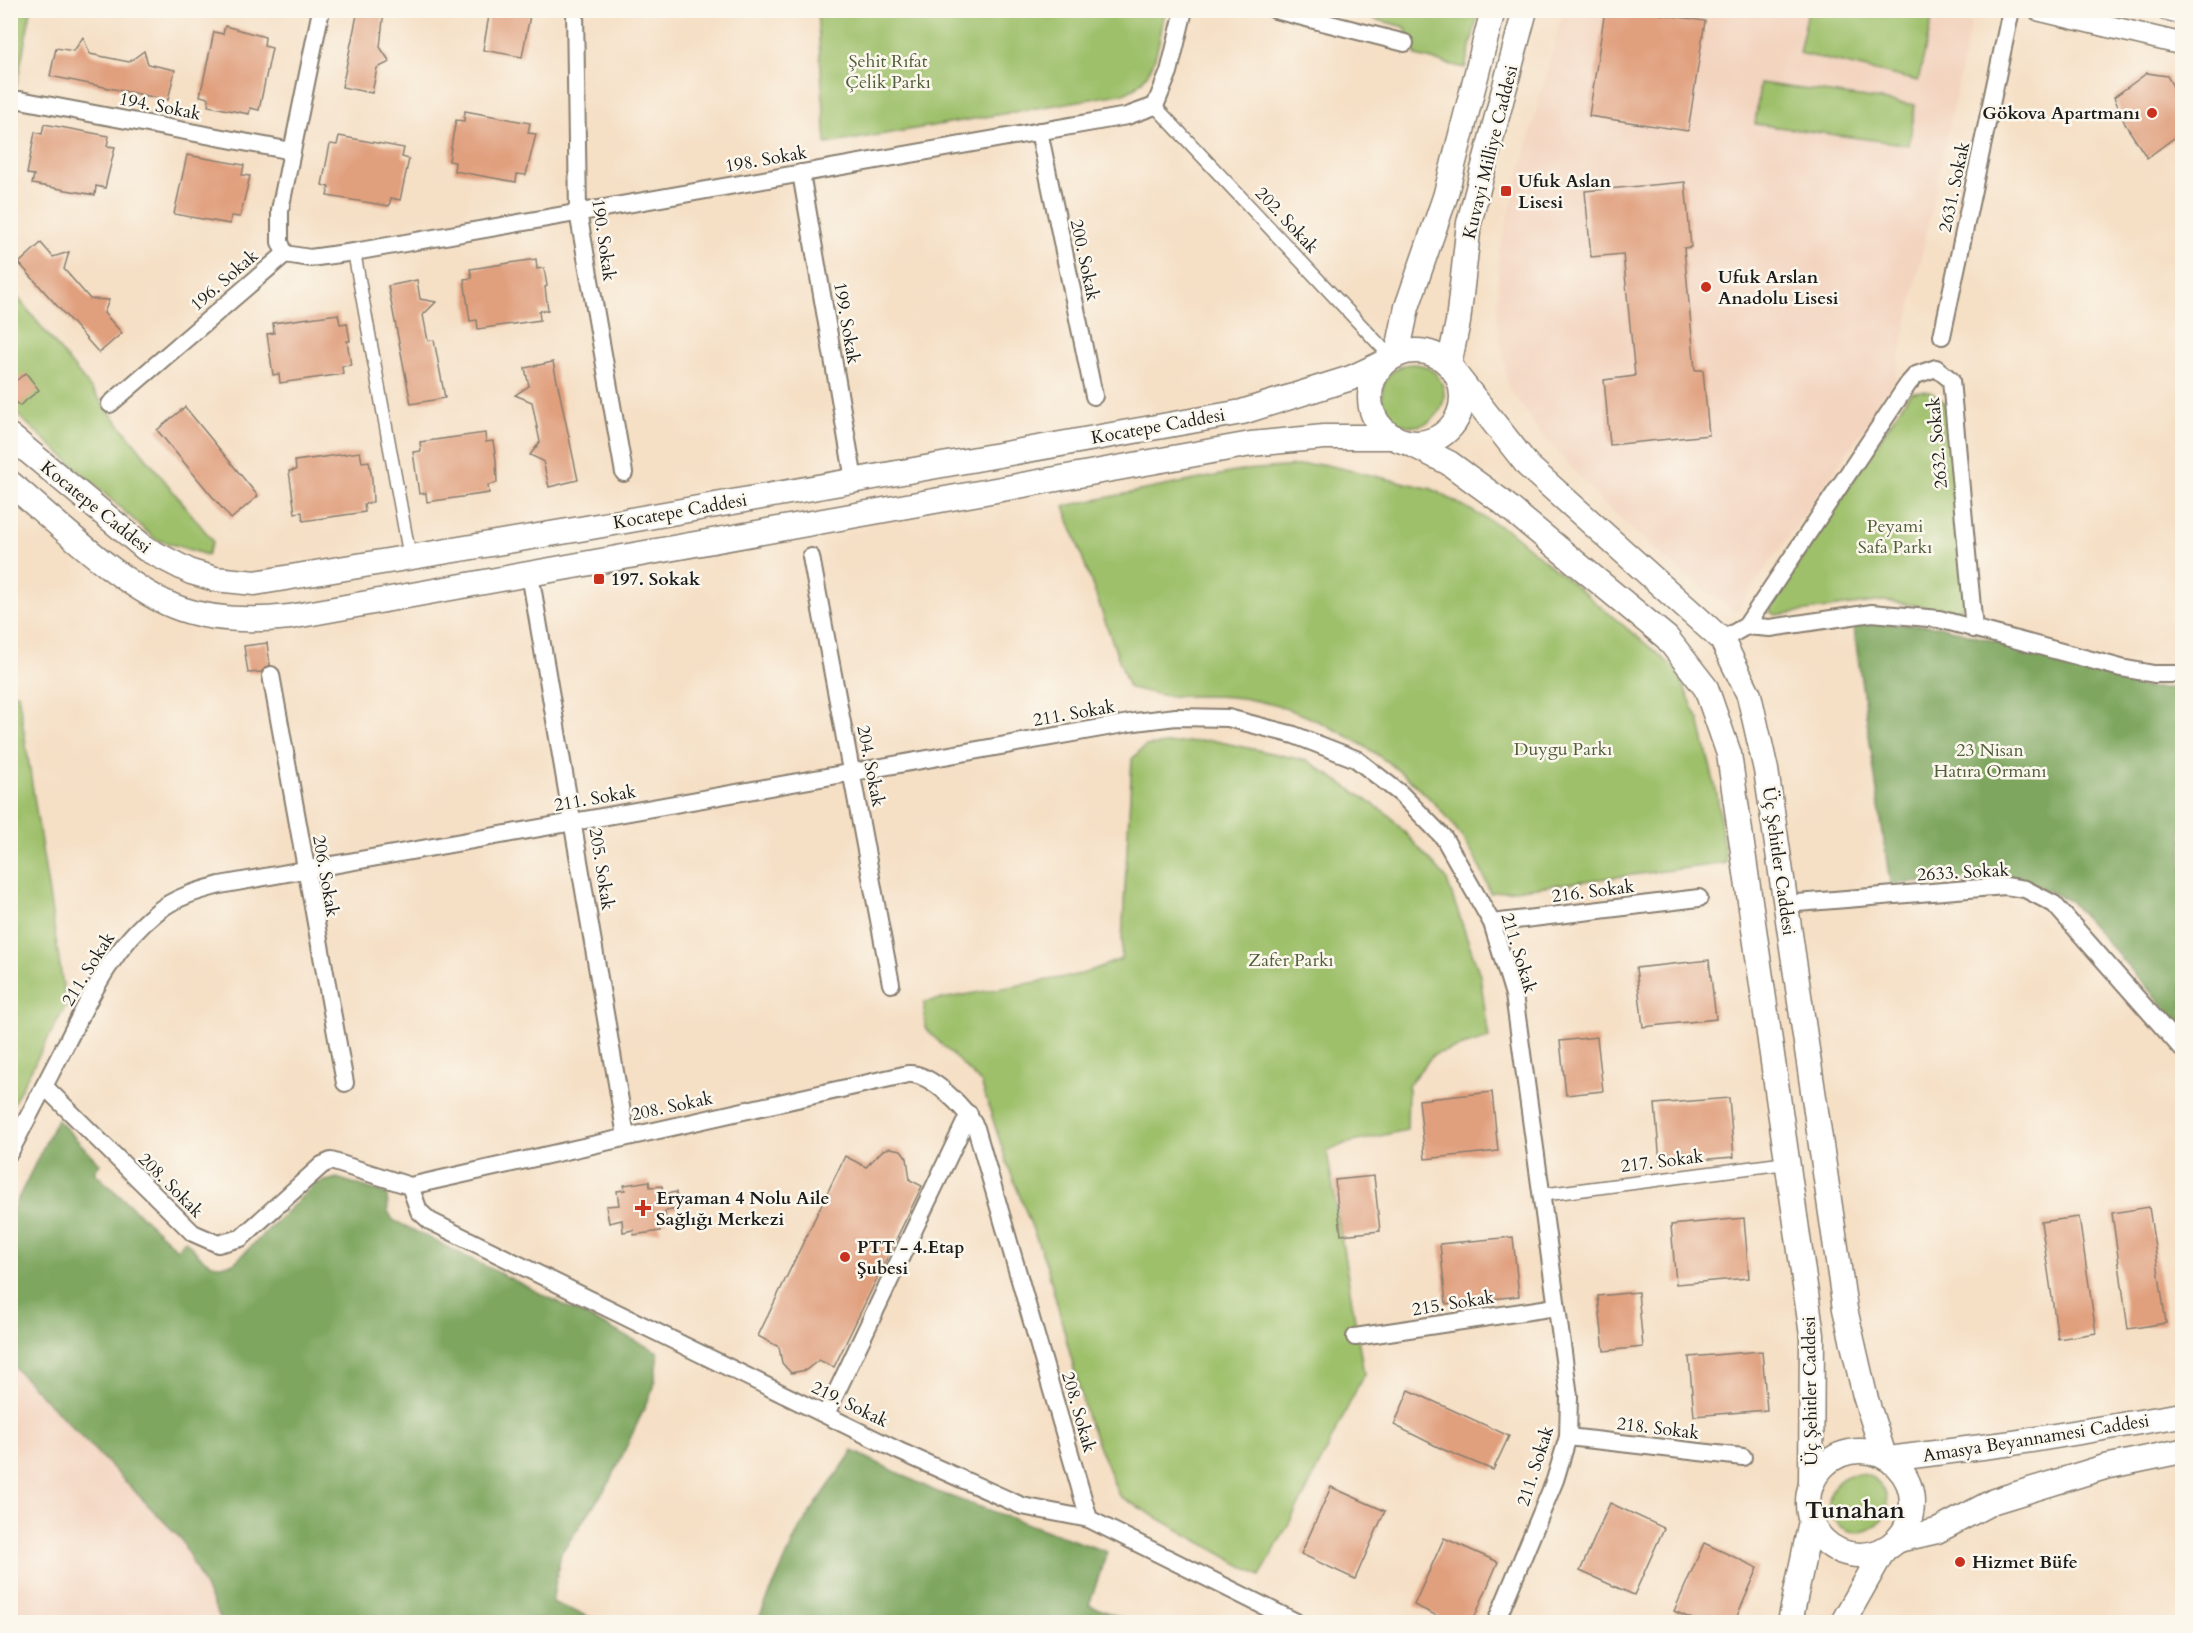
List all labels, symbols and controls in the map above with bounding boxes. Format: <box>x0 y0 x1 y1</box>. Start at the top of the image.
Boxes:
park label: Şehit Rıfat Çelik Parkı <box>845 49 931 95</box>
street label: Kuvayi Milliye Caddesi <box>1457 63 1524 242</box>
street label: 194. Sokak <box>117 86 203 127</box>
place label: Gökova Apartmanı <box>1982 101 2140 126</box>
marker: Gökova Apartmanı <box>2145 106 2159 120</box>
street label: 2631. Sokak <box>1933 139 1976 235</box>
street label: 198. Sokak <box>723 140 809 179</box>
place label: Ufuk Aslan Lisesi <box>1518 169 1611 215</box>
street label: 202. Sokak <box>1249 182 1324 259</box>
marker: Ufuk Aslan Lisesi <box>1499 184 1513 198</box>
street label: 190. Sokak <box>585 197 622 283</box>
street label: 200. Sokak <box>1064 217 1105 304</box>
street label: 196. Sokak <box>185 244 264 317</box>
place label: Ufuk Arslan Anadolu Lisesi <box>1718 265 1839 311</box>
street label: 199. Sokak <box>827 280 866 366</box>
marker: Ufuk Arslan Anadolu Lisesi <box>1699 280 1713 294</box>
street label: 2632. Sokak <box>1921 396 1954 490</box>
street label: Kocatepe Caddesi <box>1089 402 1227 451</box>
street label: Kocatepe Caddesi <box>35 455 156 560</box>
street label: Kocatepe Caddesi <box>611 487 749 536</box>
park label: Peyami Safa Parkı <box>1858 514 1932 560</box>
place label: 197. Sokak <box>611 567 701 592</box>
marker: 197. Sokak <box>592 572 606 586</box>
street label: 211. Sokak <box>1031 694 1117 733</box>
street label: 204. Sokak <box>850 723 891 810</box>
park label: Duygu Parkı <box>1514 737 1612 762</box>
park label: 23 Nisan Hatıra Ormanı <box>1933 738 2047 784</box>
street label: 211. Sokak <box>552 779 638 818</box>
street label: Üç Şehitler Caddesi <box>1756 785 1801 937</box>
street label: 205. Sokak <box>583 826 620 912</box>
street label: 206. Sokak <box>306 833 345 919</box>
street label: 2633. Sokak <box>1916 858 2010 887</box>
street label: 216. Sokak <box>1550 874 1636 909</box>
street label: 211. Sokak <box>1494 910 1543 997</box>
street label: 211. Sokak <box>56 927 121 1011</box>
park label: Zafer Parkı <box>1248 948 1334 973</box>
street label: 208. Sokak <box>629 1086 716 1127</box>
street label: 217. Sokak <box>1619 1144 1705 1179</box>
street label: 208. Sokak <box>133 1147 209 1224</box>
place label: Eryaman 4 Nolu Aile Sağlığı Merkezi <box>656 1186 830 1232</box>
marker: Eryaman 4 Nolu Aile Sağlığı Merkezi <box>634 1199 652 1217</box>
place label: PTT - 4.Etap Şubesi <box>857 1235 965 1281</box>
marker: PTT - 4.Etap Şubesi <box>838 1250 852 1264</box>
street label: 215. Sokak <box>1410 1285 1496 1322</box>
street label: Üç Şehitler Caddesi <box>1797 1316 1824 1466</box>
street label: 208. Sokak <box>1055 1369 1102 1456</box>
street label: 219. Sokak <box>807 1375 893 1434</box>
street label: Amasya Beyannamesi Caddesi <box>1921 1408 2151 1469</box>
street label: 218. Sokak <box>1615 1411 1701 1446</box>
street label: 211. Sokak <box>1511 1423 1560 1509</box>
district label: Tunahan <box>1805 1494 1906 1527</box>
place label: Hizmet Büfe <box>1972 1550 2078 1575</box>
marker: Hizmet Büfe <box>1953 1555 1967 1569</box>

